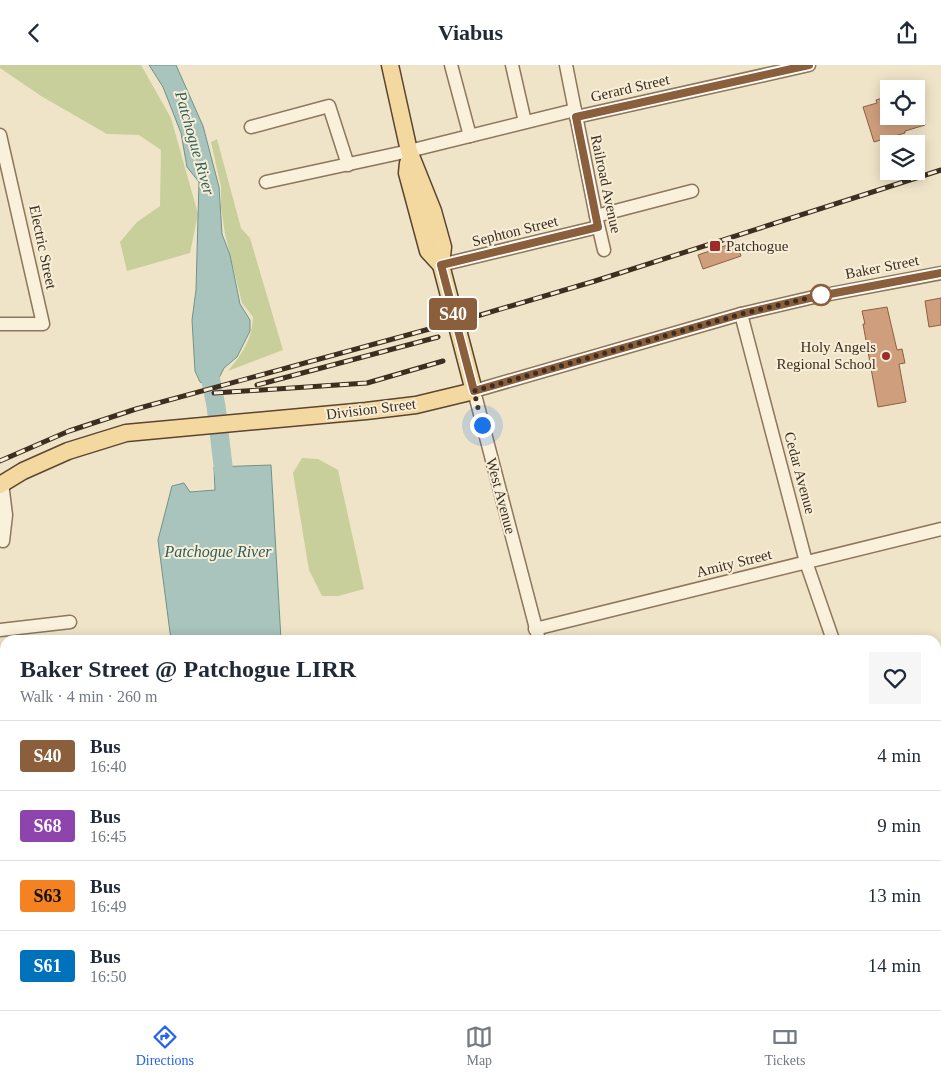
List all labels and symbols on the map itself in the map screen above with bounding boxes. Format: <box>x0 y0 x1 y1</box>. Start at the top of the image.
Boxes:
street label: Gerard Street <box>589 71 672 105</box>
water label: Patchogue River <box>171 88 218 198</box>
street label: Railroad Avenue <box>588 133 624 235</box>
street label: Electric Street <box>26 204 60 291</box>
street label: Sephton Street <box>470 212 560 249</box>
place label: Patchogue <box>726 238 789 254</box>
marker: Patchogue <box>708 239 722 253</box>
street label: Baker Street <box>844 252 921 282</box>
unlabelled marker <box>810 284 832 306</box>
line badge: S40 <box>424 298 482 330</box>
place label: Holy Angels Regional School <box>776 339 876 372</box>
marker: Holy Angels Regional School <box>880 350 892 362</box>
street label: Division Street <box>325 395 418 422</box>
your location <box>470 413 495 438</box>
street label: Cedar Avenue <box>781 430 819 516</box>
street label: West Avenue <box>483 456 519 536</box>
water label: Patchogue River <box>163 543 272 561</box>
street label: Amity Street <box>695 546 774 580</box>

